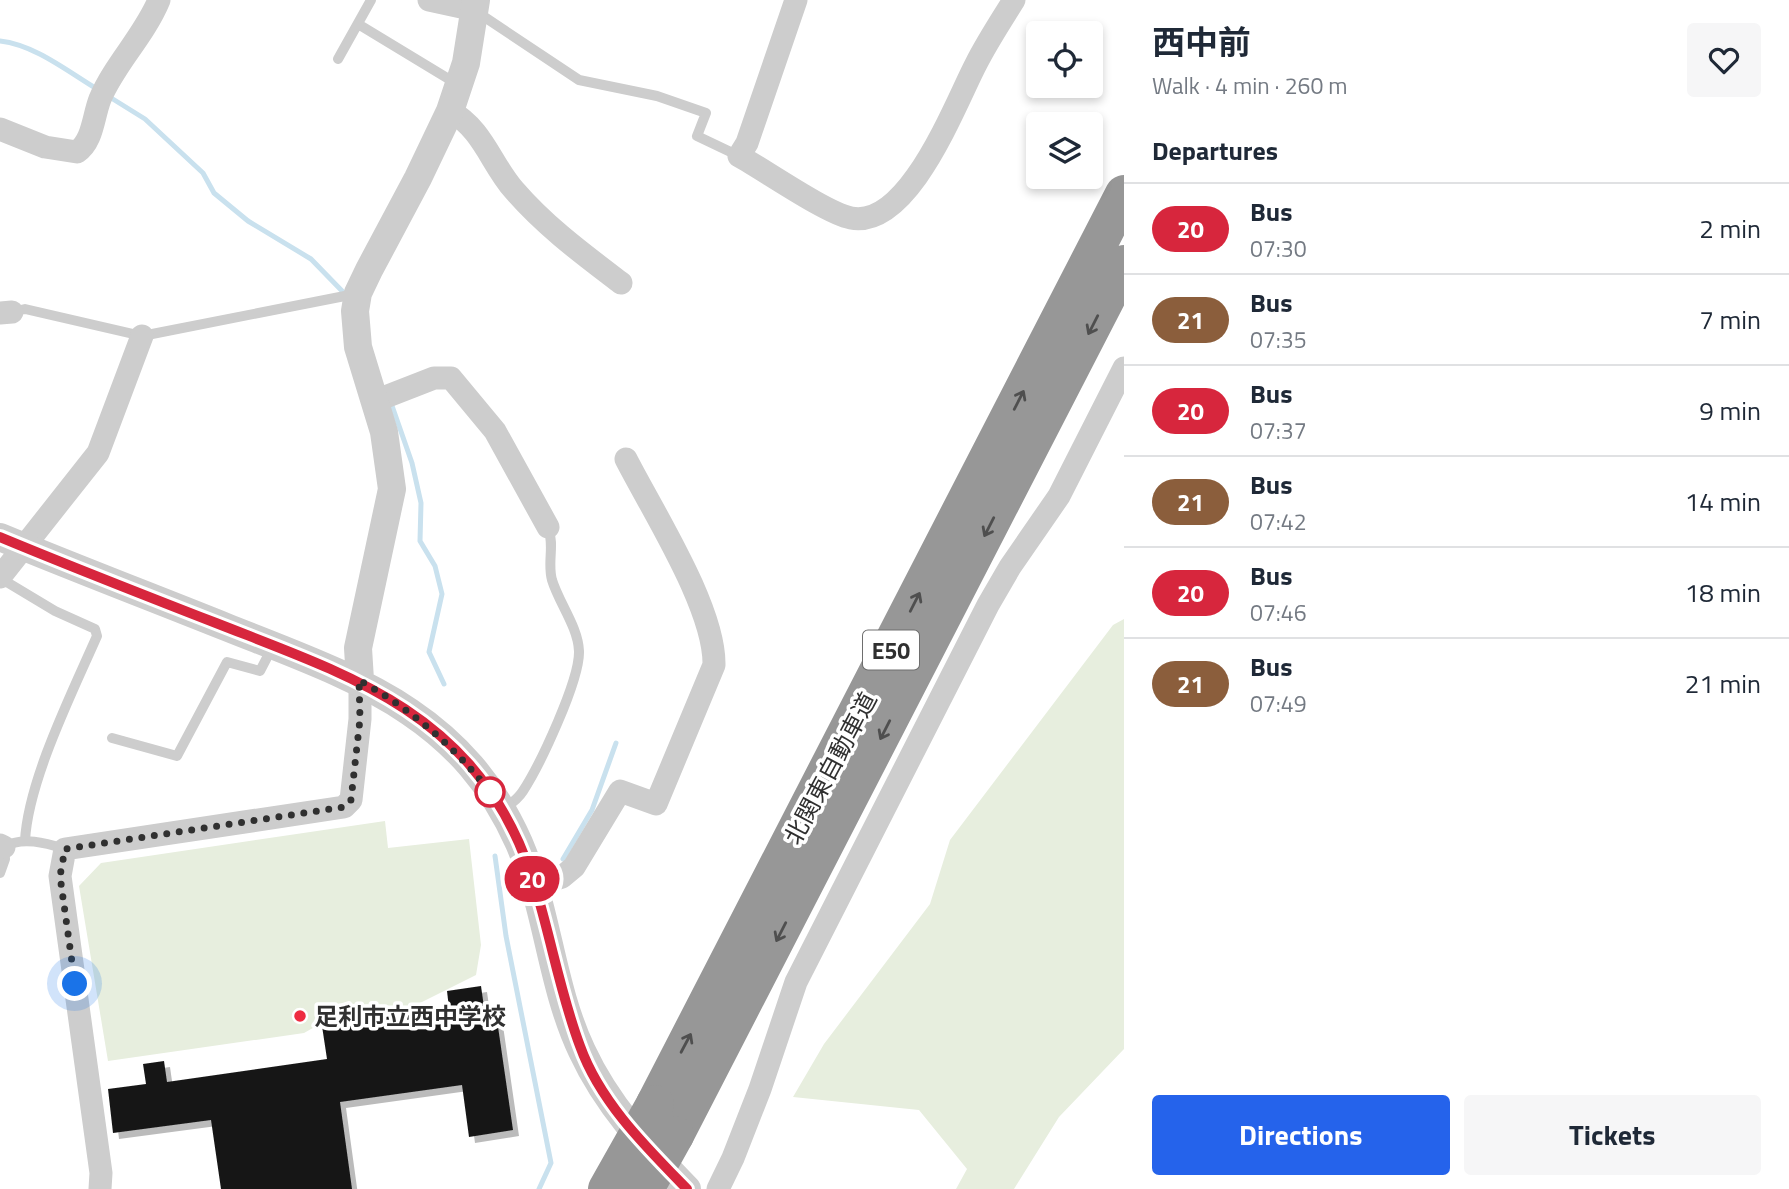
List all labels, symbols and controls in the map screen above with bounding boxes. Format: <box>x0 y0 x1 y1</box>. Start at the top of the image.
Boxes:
text: 西中前 <box>1152 17 1251 67</box>
map controls <box>1026 21 1103 189</box>
button: locate <box>1026 21 1103 98</box>
button: heart <box>1687 23 1761 97</box>
text: Walk · 4 min · 260 m <box>1152 68 1348 103</box>
button: layers <box>1026 112 1103 189</box>
text: Departures <box>1152 131 1278 170</box>
text: Bus <box>1250 192 1292 231</box>
text: 2 min <box>1699 209 1761 248</box>
text: 20 <box>1177 211 1204 247</box>
text: 07:30 <box>1250 231 1307 266</box>
text: Bus <box>1250 283 1292 322</box>
text: 7 min <box>1699 300 1761 339</box>
text: 21 <box>1177 302 1204 338</box>
one-way arrow <box>1085 314 1099 335</box>
text: 07:35 <box>1250 322 1307 357</box>
text: Bus <box>1250 374 1292 413</box>
one-way arrow <box>1012 390 1026 411</box>
text: 9 min <box>1699 391 1761 430</box>
text: 20 <box>1177 393 1204 429</box>
text: 07:37 <box>1250 413 1307 448</box>
text: Bus <box>1250 465 1292 504</box>
text: 14 min <box>1685 482 1761 521</box>
text: 21 <box>1177 484 1204 520</box>
text: 07:42 <box>1250 504 1307 539</box>
one-way arrow <box>982 517 996 537</box>
text: Bus <box>1250 556 1292 595</box>
text: 18 min <box>1685 573 1761 612</box>
text: 20 <box>1177 575 1204 611</box>
one-way arrow <box>909 592 923 613</box>
text: 07:46 <box>1250 595 1307 630</box>
road number: E50 <box>863 630 919 670</box>
text: Bus <box>1250 647 1292 686</box>
text: 21 min <box>1685 664 1761 703</box>
text: 21 <box>1177 666 1204 702</box>
street label: 北関東自動車道 <box>775 685 885 851</box>
text: 07:49 <box>1250 686 1307 721</box>
one-way arrow <box>878 719 892 740</box>
unlabelled marker <box>475 777 505 807</box>
line badge: 20 <box>500 856 564 902</box>
text: 20 <box>519 861 545 897</box>
one-way arrow <box>773 921 787 942</box>
your location <box>57 966 92 1001</box>
place label: 足利市立西中学校 <box>314 998 506 1034</box>
marker: 足利市立西中学校 <box>292 1008 308 1024</box>
one-way arrow <box>680 1033 694 1054</box>
button: Directions <box>1152 1095 1450 1175</box>
button: Tickets <box>1464 1095 1761 1175</box>

